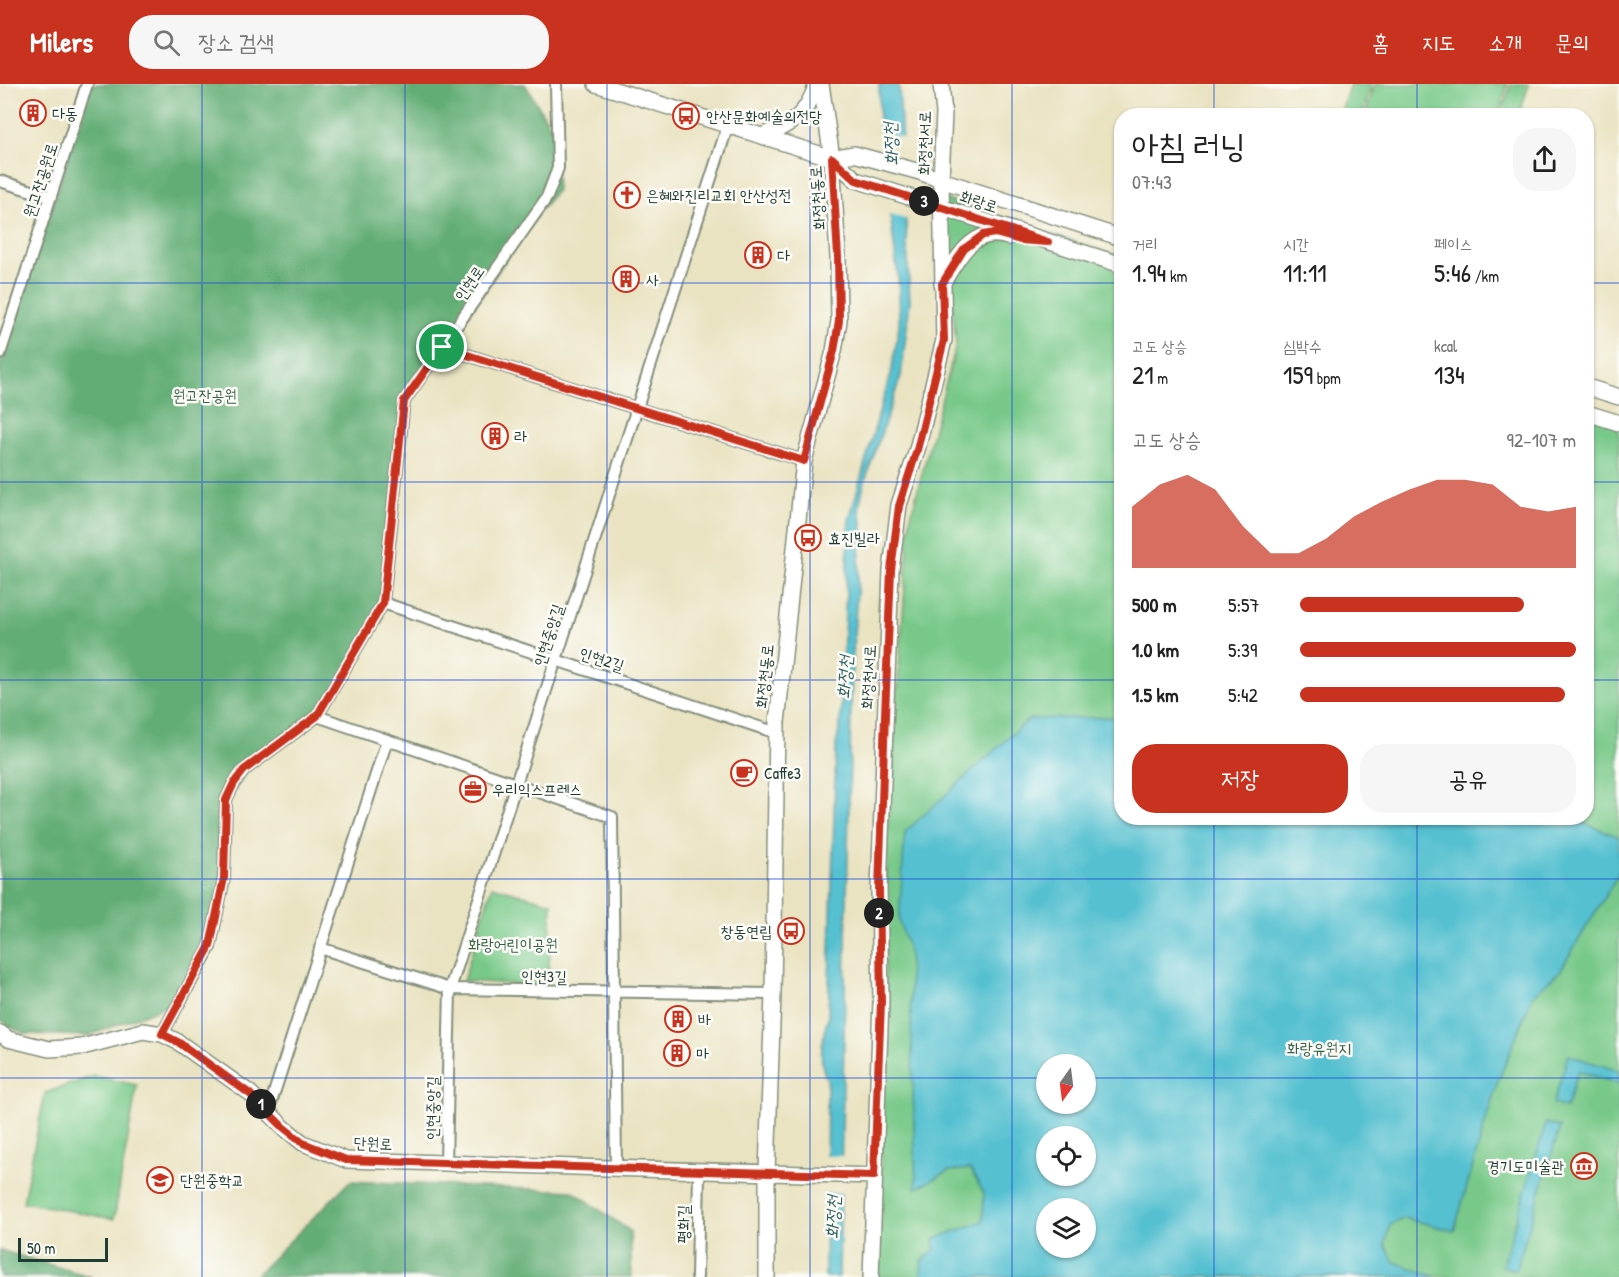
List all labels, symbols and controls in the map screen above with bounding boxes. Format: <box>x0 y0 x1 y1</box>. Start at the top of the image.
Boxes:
search box <box>129 15 549 69</box>
text: Milers <box>30 23 93 61</box>
icon: search <box>150 26 183 59</box>
text: 장소 검색 <box>198 27 274 57</box>
text: 홈 <box>1372 28 1389 57</box>
text: 지도 <box>1422 28 1455 57</box>
text: 소개 <box>1488 28 1522 57</box>
text: 문의 <box>1555 28 1589 57</box>
building icon: 다동 <box>18 98 48 128</box>
bus stop icon: 안산문화예술의전당 <box>671 101 701 131</box>
place label: 다동 <box>52 102 78 124</box>
place label: 안산문화예술의전당 <box>706 105 822 127</box>
street label: 화정천서로 <box>912 111 936 175</box>
water label: 화정천 <box>877 120 904 166</box>
text: 아침 러닝 <box>1132 123 1246 167</box>
button: share <box>1513 128 1576 191</box>
street label: 원고잔공원로 <box>18 140 62 220</box>
street label: 화정천동로 <box>804 165 830 231</box>
text: 07:43 <box>1132 168 1172 195</box>
church icon: 은혜와진리교회 안산성전 <box>612 180 642 210</box>
place label: 은혜와진리교회 안산성전 <box>646 184 791 206</box>
street label: 화랑로 <box>957 185 1001 217</box>
pin: 3 <box>909 186 939 216</box>
text: 3 <box>920 190 928 212</box>
text: 거리 <box>1132 233 1158 255</box>
text: 시간 <box>1283 233 1309 255</box>
text: 페이스 <box>1434 233 1473 255</box>
building icon: 다 <box>743 240 773 270</box>
place label: 다 <box>777 244 790 266</box>
text: 1.94 <box>1132 255 1166 290</box>
text: 11:11 <box>1283 255 1327 290</box>
text: 5:46 <box>1434 255 1471 290</box>
street label: 인현로 <box>449 261 489 305</box>
building icon: 사 <box>611 264 641 294</box>
text: km <box>1166 265 1188 287</box>
text: /km <box>1471 265 1499 287</box>
place label: 사 <box>646 268 659 290</box>
pin <box>416 321 467 372</box>
icon: arrive <box>425 330 458 363</box>
text: 고도 상승 <box>1132 335 1187 357</box>
text: 심박수 <box>1283 335 1322 357</box>
text: kcal <box>1434 335 1457 357</box>
text: 21 <box>1132 357 1154 392</box>
text: 159 <box>1283 357 1313 392</box>
text: 134 <box>1434 357 1465 392</box>
text: m <box>1154 367 1168 389</box>
text: bpm <box>1313 367 1341 389</box>
park label: 원고잔공원 <box>173 384 237 406</box>
building icon: 라 <box>480 421 510 451</box>
place label: 라 <box>514 425 527 447</box>
text: 고도 상승 <box>1132 426 1201 453</box>
text: 92–107 m <box>1507 426 1576 453</box>
bus stop icon: 효진빌라 <box>793 523 823 553</box>
place label: 효진빌라 <box>828 527 880 549</box>
text: 500 m <box>1132 591 1177 618</box>
text: 5:57 <box>1228 591 1259 618</box>
street label: 인현중앙길 <box>528 601 568 669</box>
text: 1.0 km <box>1132 636 1179 663</box>
text: 5:39 <box>1228 636 1257 663</box>
street label: 인현2길 <box>577 641 627 677</box>
street label: 화정천동로 <box>750 643 778 709</box>
street label: 화정천서로 <box>855 644 881 710</box>
water label: 화정천 <box>831 653 858 699</box>
text: 1.5 km <box>1132 681 1179 708</box>
text: 5:42 <box>1228 681 1258 708</box>
button: 저장 <box>1132 744 1348 813</box>
button: 공유 <box>1360 744 1576 813</box>
cafe icon: Caffe3 <box>729 758 759 788</box>
place label: Caffe3 <box>764 762 801 784</box>
office icon: 우리익스프레스 <box>458 774 488 804</box>
place label: 우리익스프레스 <box>492 778 582 800</box>
pin: 2 <box>864 898 894 928</box>
text: 2 <box>875 902 883 924</box>
bus stop icon: 창동연립 <box>776 916 806 946</box>
place label: 창동연립 <box>721 920 772 942</box>
park label: 화랑어린이공원 <box>468 933 558 955</box>
street label: 인현3길 <box>521 965 567 987</box>
building icon: 바 <box>663 1004 693 1034</box>
place label: 바 <box>698 1008 711 1030</box>
park label: 화랑유원지 <box>1287 1037 1351 1059</box>
building icon: 마 <box>662 1038 692 1068</box>
place label: 마 <box>696 1042 709 1064</box>
north arrow <box>1036 1054 1096 1114</box>
map controls <box>1036 1054 1096 1258</box>
street label: 인현중앙길 <box>420 1076 444 1140</box>
pin: 1 <box>246 1089 276 1119</box>
text: 1 <box>258 1093 264 1115</box>
button: locate <box>1036 1126 1096 1186</box>
street label: 단원로 <box>353 1131 393 1155</box>
museum icon: 경기도미술관 <box>1569 1151 1599 1181</box>
place label: 경기도미술관 <box>1487 1155 1564 1177</box>
school or university icon: 단원중학교 <box>145 1165 175 1195</box>
place label: 단원중학교 <box>180 1169 244 1191</box>
water label: 화정천 <box>819 1193 846 1239</box>
button: layers <box>1036 1198 1096 1258</box>
street label: 평화길 <box>672 1204 694 1244</box>
scale bar <box>18 1235 108 1262</box>
text: 50 m <box>27 1237 56 1259</box>

